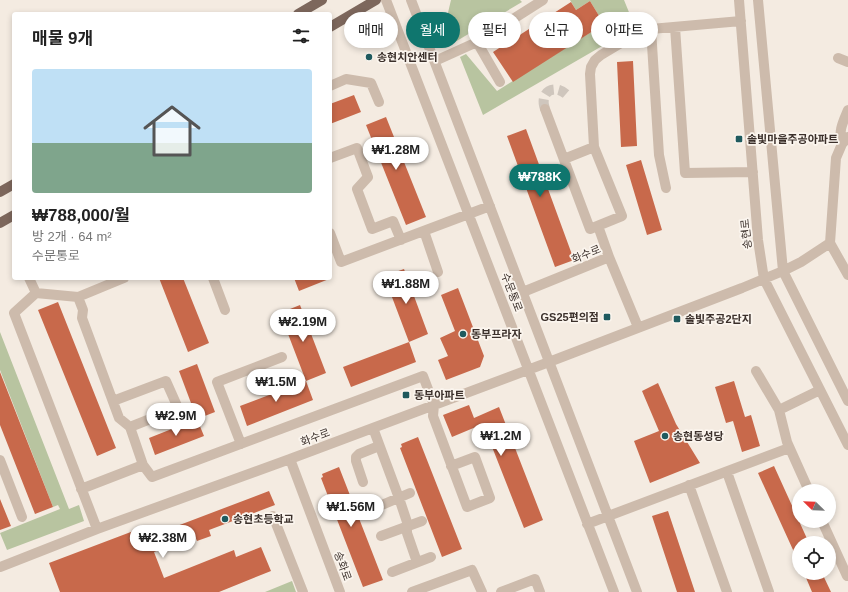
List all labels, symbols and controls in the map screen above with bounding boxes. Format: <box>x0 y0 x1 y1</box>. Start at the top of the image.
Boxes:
chip: 매매 <box>344 12 398 48</box>
chip: 월세 <box>406 12 460 48</box>
chip: 필터 <box>468 12 521 48</box>
chip: 신규 <box>529 12 583 48</box>
chip: 아파트 <box>591 12 658 48</box>
icon: filters <box>290 25 312 47</box>
text: 매물 9개 <box>32 29 93 48</box>
place label: 송현치안센터 <box>377 51 438 63</box>
marker: 송현치안센터 <box>364 52 374 62</box>
icon: home <box>136 95 208 167</box>
place label: 솔빛마을주공아파트 <box>747 133 838 145</box>
marker: 솔빛마을주공아파트 <box>734 134 744 144</box>
pin: ₩1.28M <box>363 137 429 171</box>
text: ₩1.28M <box>372 142 420 157</box>
pin: ₩788K <box>512 164 568 198</box>
text: ₩788K <box>518 169 562 184</box>
text: ₩788,000/월 <box>32 206 130 225</box>
street label: 송현로 <box>738 218 754 250</box>
text: 방 2개 · 64 m² <box>32 229 112 244</box>
street label: 화수로 <box>570 243 602 265</box>
text: 수문통로 <box>32 248 80 263</box>
pin: ₩1.88M <box>373 271 439 305</box>
street label: 수문통로 <box>499 271 525 313</box>
text: ₩1.88M <box>382 276 430 291</box>
pin: ₩2.19M <box>270 309 336 343</box>
place label: GS25편의점 <box>541 311 599 323</box>
marker: GS25편의점 <box>602 312 612 322</box>
place label: 솔빛주공2단지 <box>685 313 752 325</box>
text: ₩2.19M <box>279 314 327 329</box>
marker: 솔빛주공2단지 <box>672 314 682 324</box>
place label: 동부프라자 <box>471 328 522 340</box>
marker: 동부프라자 <box>458 329 468 339</box>
pin: ₩1.5M <box>248 369 304 403</box>
text: ₩1.5M <box>255 374 297 389</box>
place label: 동부아파트 <box>414 389 465 401</box>
marker: 동부아파트 <box>401 390 411 400</box>
pin: ₩2.9M <box>148 403 204 437</box>
text: ₩2.9M <box>155 408 197 423</box>
pin: ₩1.2M <box>473 423 529 457</box>
street label: 화수로 <box>299 426 331 448</box>
text: ₩1.2M <box>480 428 522 443</box>
place label: 송현동성당 <box>673 430 724 442</box>
marker: 송현동성당 <box>660 431 670 441</box>
north arrow <box>792 484 836 528</box>
map controls <box>792 484 836 580</box>
pin: ₩1.56M <box>318 494 384 528</box>
text: ₩1.56M <box>327 499 375 514</box>
place label: 송현초등학교 <box>233 513 294 525</box>
marker: 송현초등학교 <box>220 514 230 524</box>
pin: ₩2.38M <box>130 525 196 559</box>
text: ₩2.38M <box>139 530 187 545</box>
button: locate <box>792 536 836 580</box>
street label: 송화로 <box>332 550 354 582</box>

